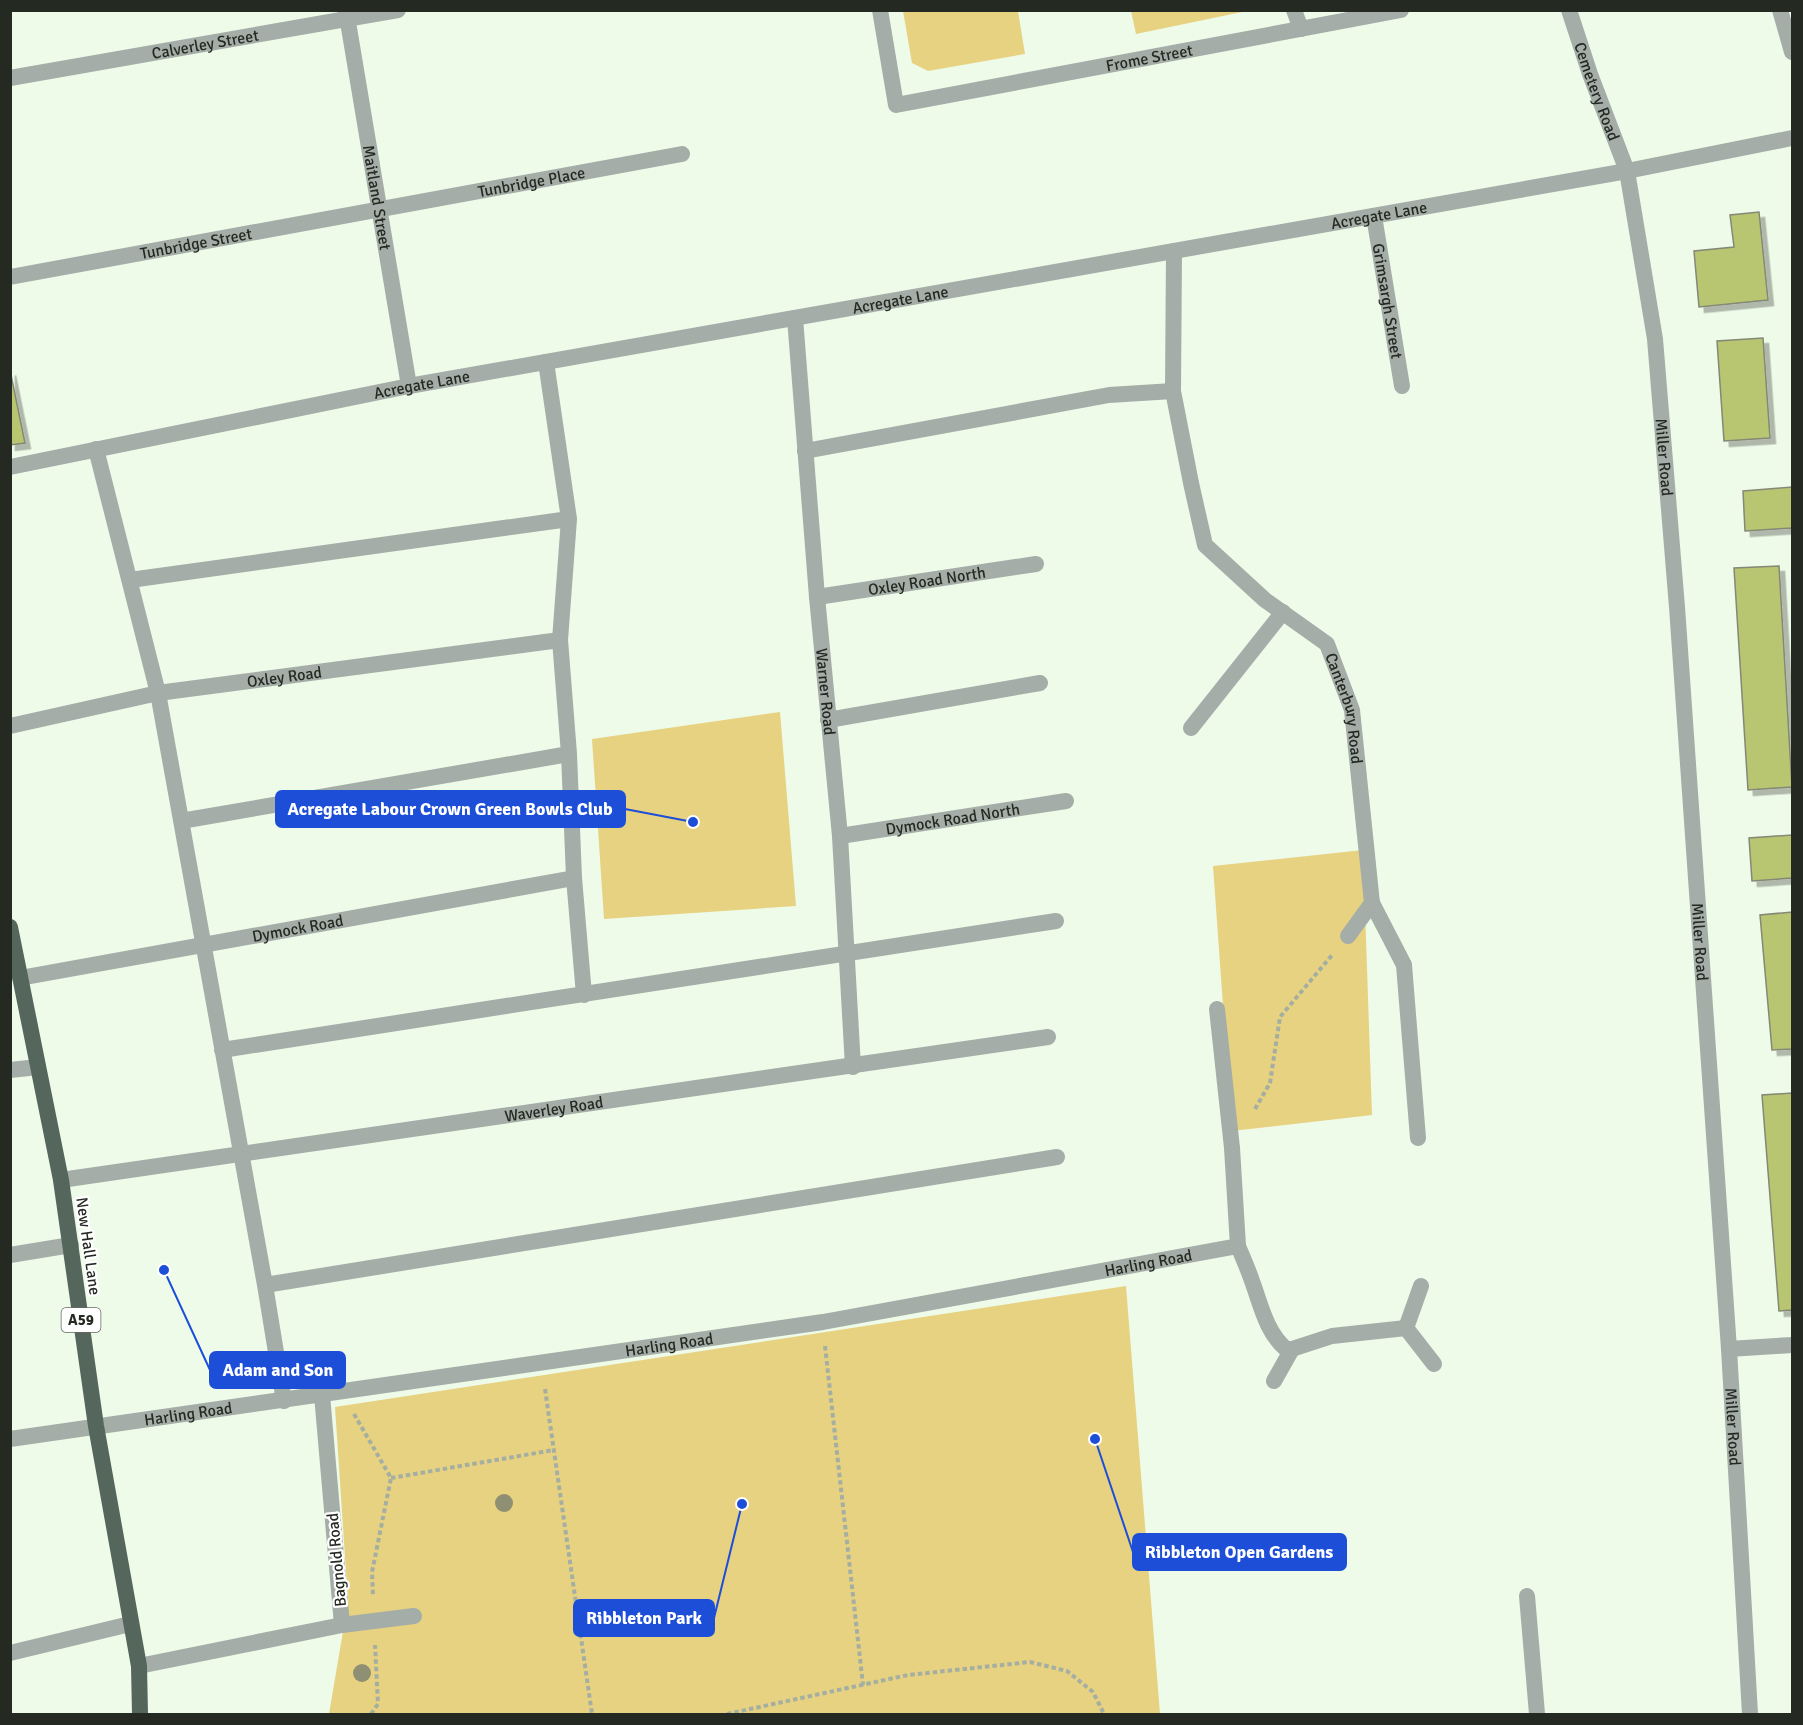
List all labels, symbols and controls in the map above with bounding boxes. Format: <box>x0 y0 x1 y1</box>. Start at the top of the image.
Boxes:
street label: Calverley Street <box>150 26 261 64</box>
street label: Frome Street <box>1104 40 1195 76</box>
street label: Cemetery Road <box>1569 40 1623 144</box>
street label: Maitland Street <box>358 143 395 252</box>
street label: Tunbridge Place <box>476 163 587 202</box>
street label: Acregate Lane <box>1329 197 1429 234</box>
street label: Tunbridge Street <box>139 224 254 264</box>
street label: Grimsargh Street <box>1368 242 1406 361</box>
street label: Acregate Lane <box>851 282 950 319</box>
street label: Acregate Lane <box>372 366 471 404</box>
street label: Miller Road <box>1651 417 1677 497</box>
street label: Oxley Road North <box>867 563 987 600</box>
street label: Warner Road <box>811 647 839 736</box>
street label: Canterbury Road <box>1320 650 1367 765</box>
street label: Oxley Road <box>246 663 323 692</box>
callout: Acregate Labour Crown Green Bowls Club <box>276 791 625 827</box>
text: Acregate Labour Crown Green Bowls Club <box>287 798 613 820</box>
street label: Dymock Road North <box>884 799 1021 840</box>
street label: Miller Road <box>1687 902 1712 981</box>
street label: Dymock Road <box>250 911 345 947</box>
street label: Waverley Road <box>503 1093 605 1127</box>
street label: New Hall Lane <box>71 1196 105 1296</box>
street label: Harling Road <box>1103 1246 1194 1281</box>
road number: A59 <box>62 1308 100 1332</box>
street label: Harling Road <box>624 1329 715 1361</box>
callout: Adam and Son <box>210 1352 345 1388</box>
text: Adam and Son <box>223 1359 334 1381</box>
street label: Miller Road <box>1720 1387 1745 1466</box>
street label: Harling Road <box>143 1398 234 1431</box>
street label: Bagnold Road <box>323 1512 351 1608</box>
callout: Ribbleton Open Gardens <box>1133 1534 1346 1570</box>
text: Ribbleton Open Gardens <box>1145 1541 1333 1563</box>
callout: Ribbleton Park <box>574 1600 714 1636</box>
text: Ribbleton Park <box>586 1607 703 1629</box>

